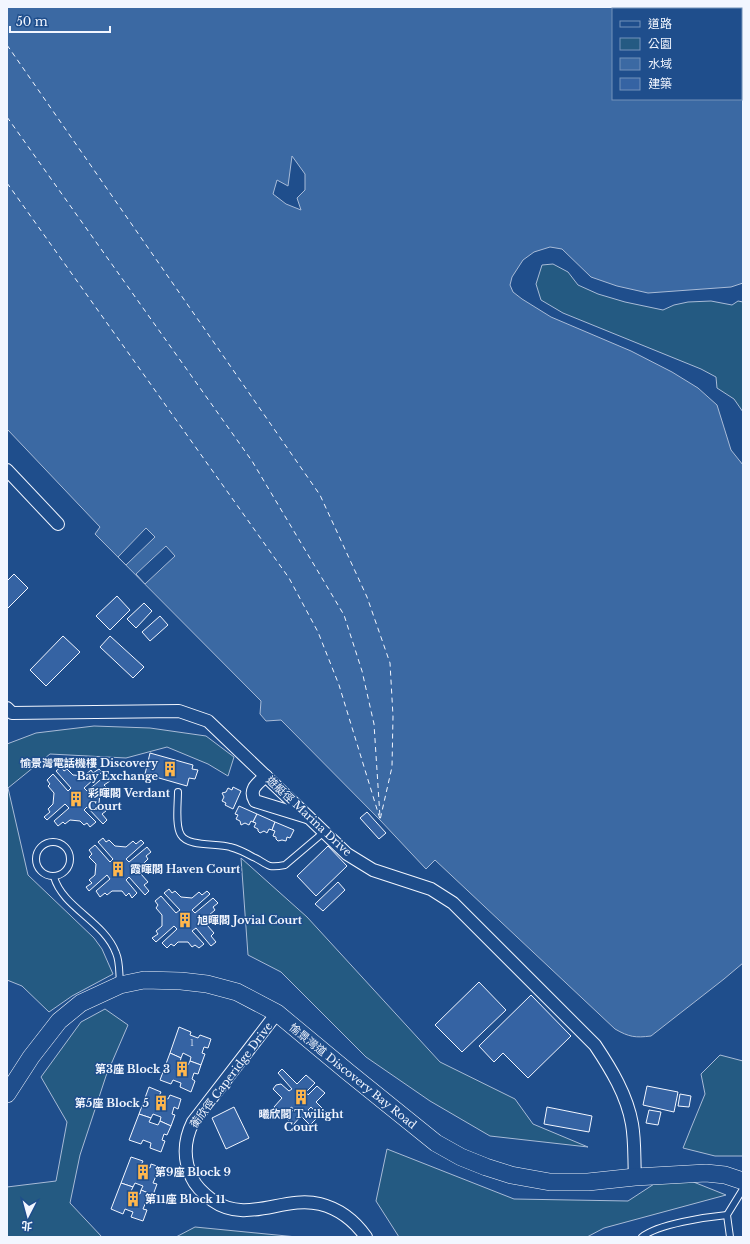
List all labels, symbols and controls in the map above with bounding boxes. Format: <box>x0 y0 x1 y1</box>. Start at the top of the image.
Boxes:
scale bar <box>10 8 110 34</box>
legend <box>612 8 742 100</box>
text: 50 m <box>16 14 48 29</box>
text: 道路 <box>648 16 672 31</box>
text: 公園 <box>648 36 672 51</box>
text: 水域 <box>648 56 672 71</box>
text: 建築 <box>648 76 672 91</box>
place label: 愉景灣電話機樓 Discovery Bay Exchange <box>20 756 159 783</box>
building icon: 愉景灣電話機樓 Discovery Bay Exchange <box>161 760 179 778</box>
street label: 遊艇徑 Marina Drive <box>263 773 355 859</box>
place label: 彩暉閣 Verdant Court <box>88 786 171 813</box>
building icon: 彩暉閣 Verdant Court <box>67 790 85 808</box>
building icon: 霞暉閣 Haven Court <box>109 860 127 878</box>
place label: 霞暉閣 Haven Court <box>130 862 241 876</box>
building icon: 旭暉閣 Jovial Court <box>176 911 194 929</box>
place label: 旭暉閣 Jovial Court <box>197 913 303 927</box>
street label: 蘅欣徑 Caperidge Drive <box>187 1019 275 1131</box>
street label: 愉景灣道 Discovery Bay Road <box>287 1020 420 1132</box>
house number: 1 <box>190 1037 194 1048</box>
building icon: 第3座 Block 3 <box>173 1060 191 1078</box>
place label: 第3座 Block 3 <box>95 1062 170 1076</box>
building icon: 曦欣閣 Twilight Court <box>292 1088 310 1106</box>
building icon: 第5座 Block 5 <box>152 1094 170 1112</box>
place label: 第5座 Block 5 <box>75 1096 149 1110</box>
place label: 曦欣閣 Twilight Court <box>258 1107 344 1134</box>
building icon: 第9座 Block 9 <box>134 1163 152 1181</box>
place label: 第9座 Block 9 <box>155 1165 231 1179</box>
building icon: 第11座 Block 11 <box>124 1190 142 1208</box>
place label: 第11座 Block 11 <box>145 1192 225 1206</box>
north arrow <box>8 1196 48 1236</box>
text: 北 <box>21 1218 33 1233</box>

